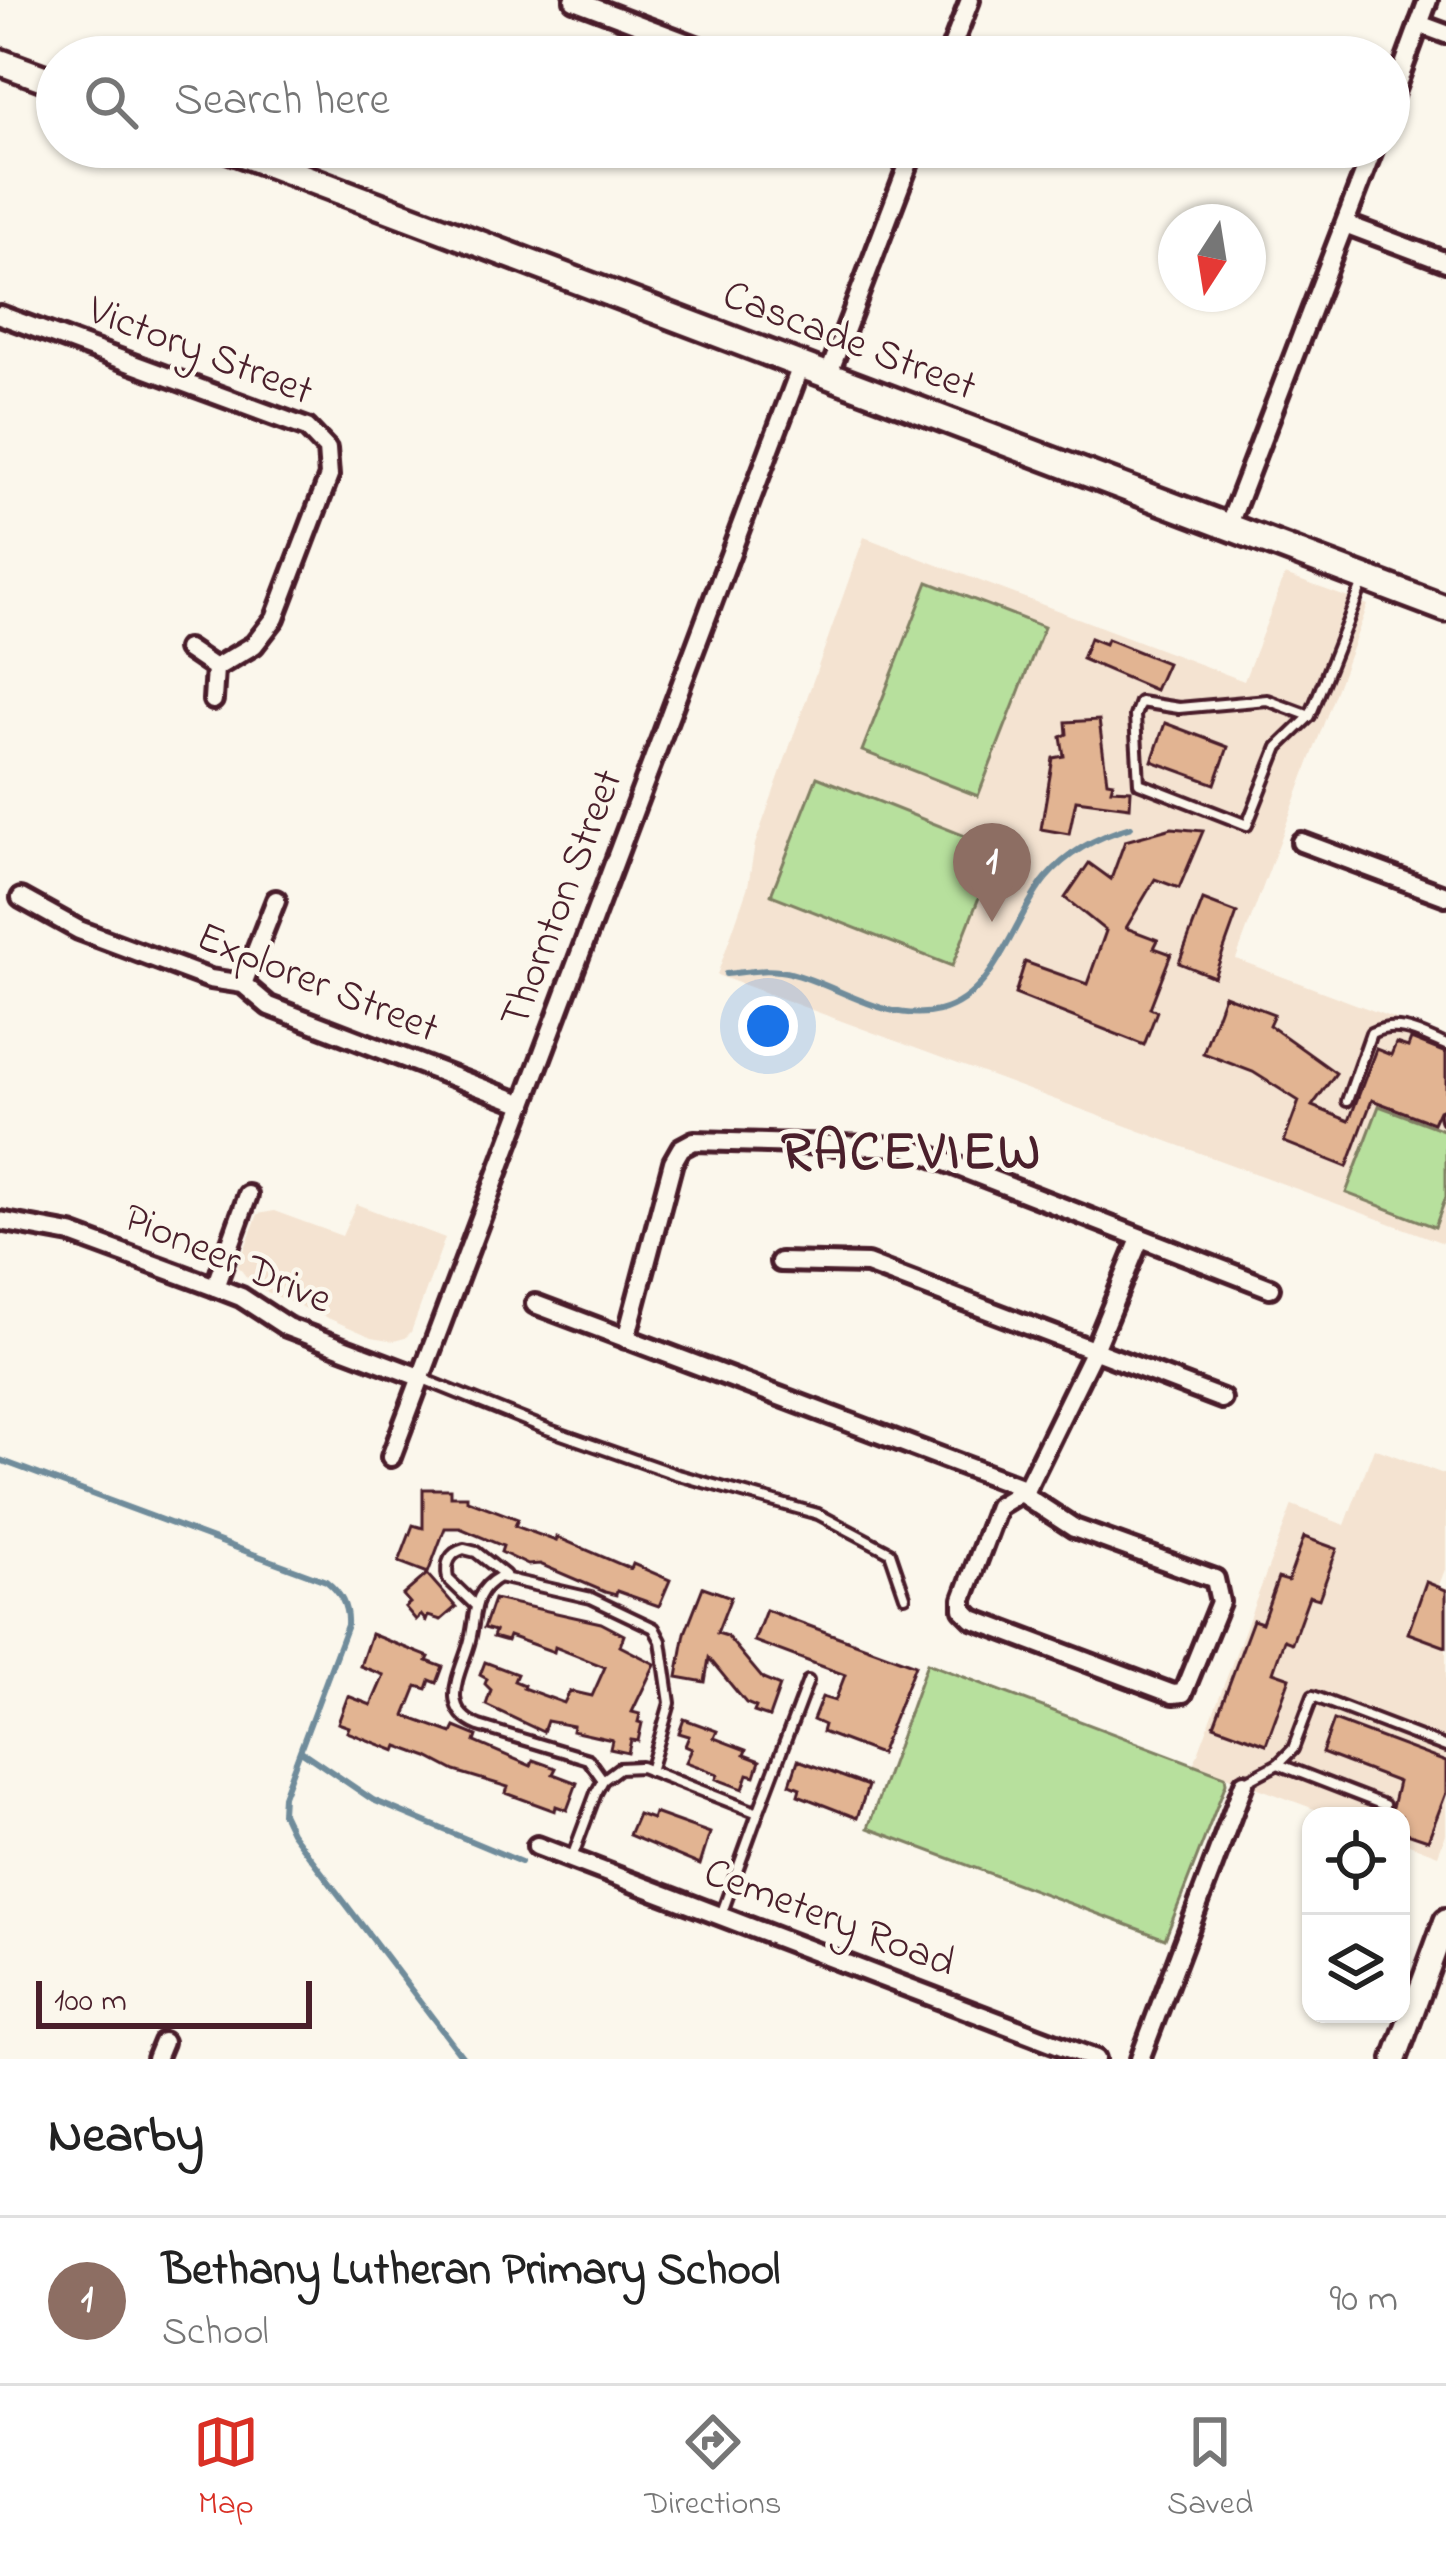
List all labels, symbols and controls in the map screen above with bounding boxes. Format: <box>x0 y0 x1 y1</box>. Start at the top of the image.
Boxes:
search box <box>36 36 1410 168</box>
icon: search <box>78 69 144 135</box>
text: Search here <box>174 69 390 135</box>
north arrow <box>1158 204 1266 312</box>
street label: Cascade Street <box>713 266 985 418</box>
street label: Victory Street <box>78 281 321 423</box>
street label: Thornton Street <box>486 761 640 1037</box>
pin: 1 <box>953 823 1031 922</box>
street label: Explorer Street <box>187 908 447 1060</box>
your location <box>738 996 798 1056</box>
district label: RACEVIEW <box>781 1116 1043 1194</box>
street label: Pioneer Drive <box>113 1189 341 1331</box>
map controls <box>1302 1807 1410 2023</box>
button: locate <box>1302 1807 1410 1915</box>
street label: Cemetery Road <box>695 1843 963 1995</box>
button: layers <box>1302 1915 1410 2023</box>
scale bar <box>36 1975 312 2028</box>
text: 100 m <box>54 1978 127 2026</box>
text: Nearby <box>48 2100 204 2175</box>
text: Bethany Lutheran Primary School <box>162 2239 780 2305</box>
text: 1 <box>81 2272 93 2329</box>
text: 90 m <box>1329 2272 1398 2329</box>
text: School <box>162 2305 269 2362</box>
tab: Map <box>193 2409 259 2529</box>
tab: Directions <box>644 2409 782 2529</box>
tab: Saved <box>1167 2409 1253 2529</box>

